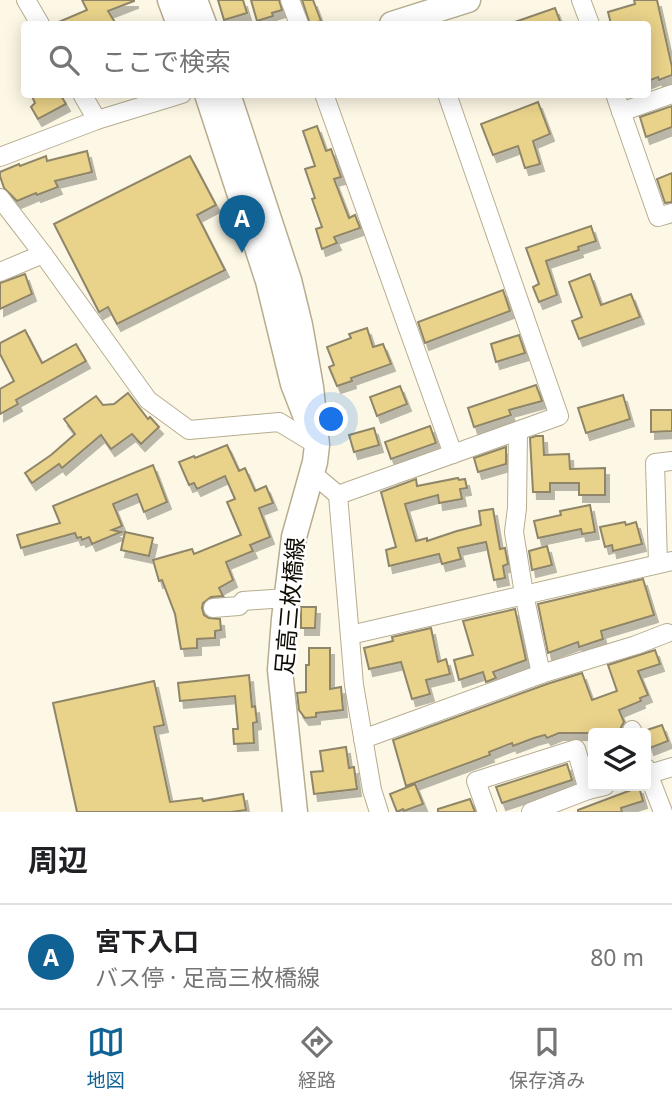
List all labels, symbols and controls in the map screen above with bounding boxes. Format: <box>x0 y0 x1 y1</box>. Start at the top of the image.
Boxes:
search box <box>21 21 651 98</box>
icon: search <box>45 41 83 79</box>
text: ここで検索 <box>101 43 231 79</box>
pin: A <box>219 195 265 253</box>
your location <box>314 402 348 436</box>
street label: 足高三枚橋線 <box>267 536 311 676</box>
map controls <box>588 728 651 791</box>
button: layers <box>588 728 651 791</box>
text: 周辺 <box>28 839 88 880</box>
text: 宮下入口 <box>95 923 199 959</box>
text: A <box>43 941 59 973</box>
text: 80 m <box>590 941 644 973</box>
text: バス停 · 足高三枚橋線 <box>95 961 320 993</box>
tab: 地図 <box>87 1023 125 1093</box>
tab: 経路 <box>298 1023 336 1093</box>
tab: 保存済み <box>509 1023 585 1093</box>

